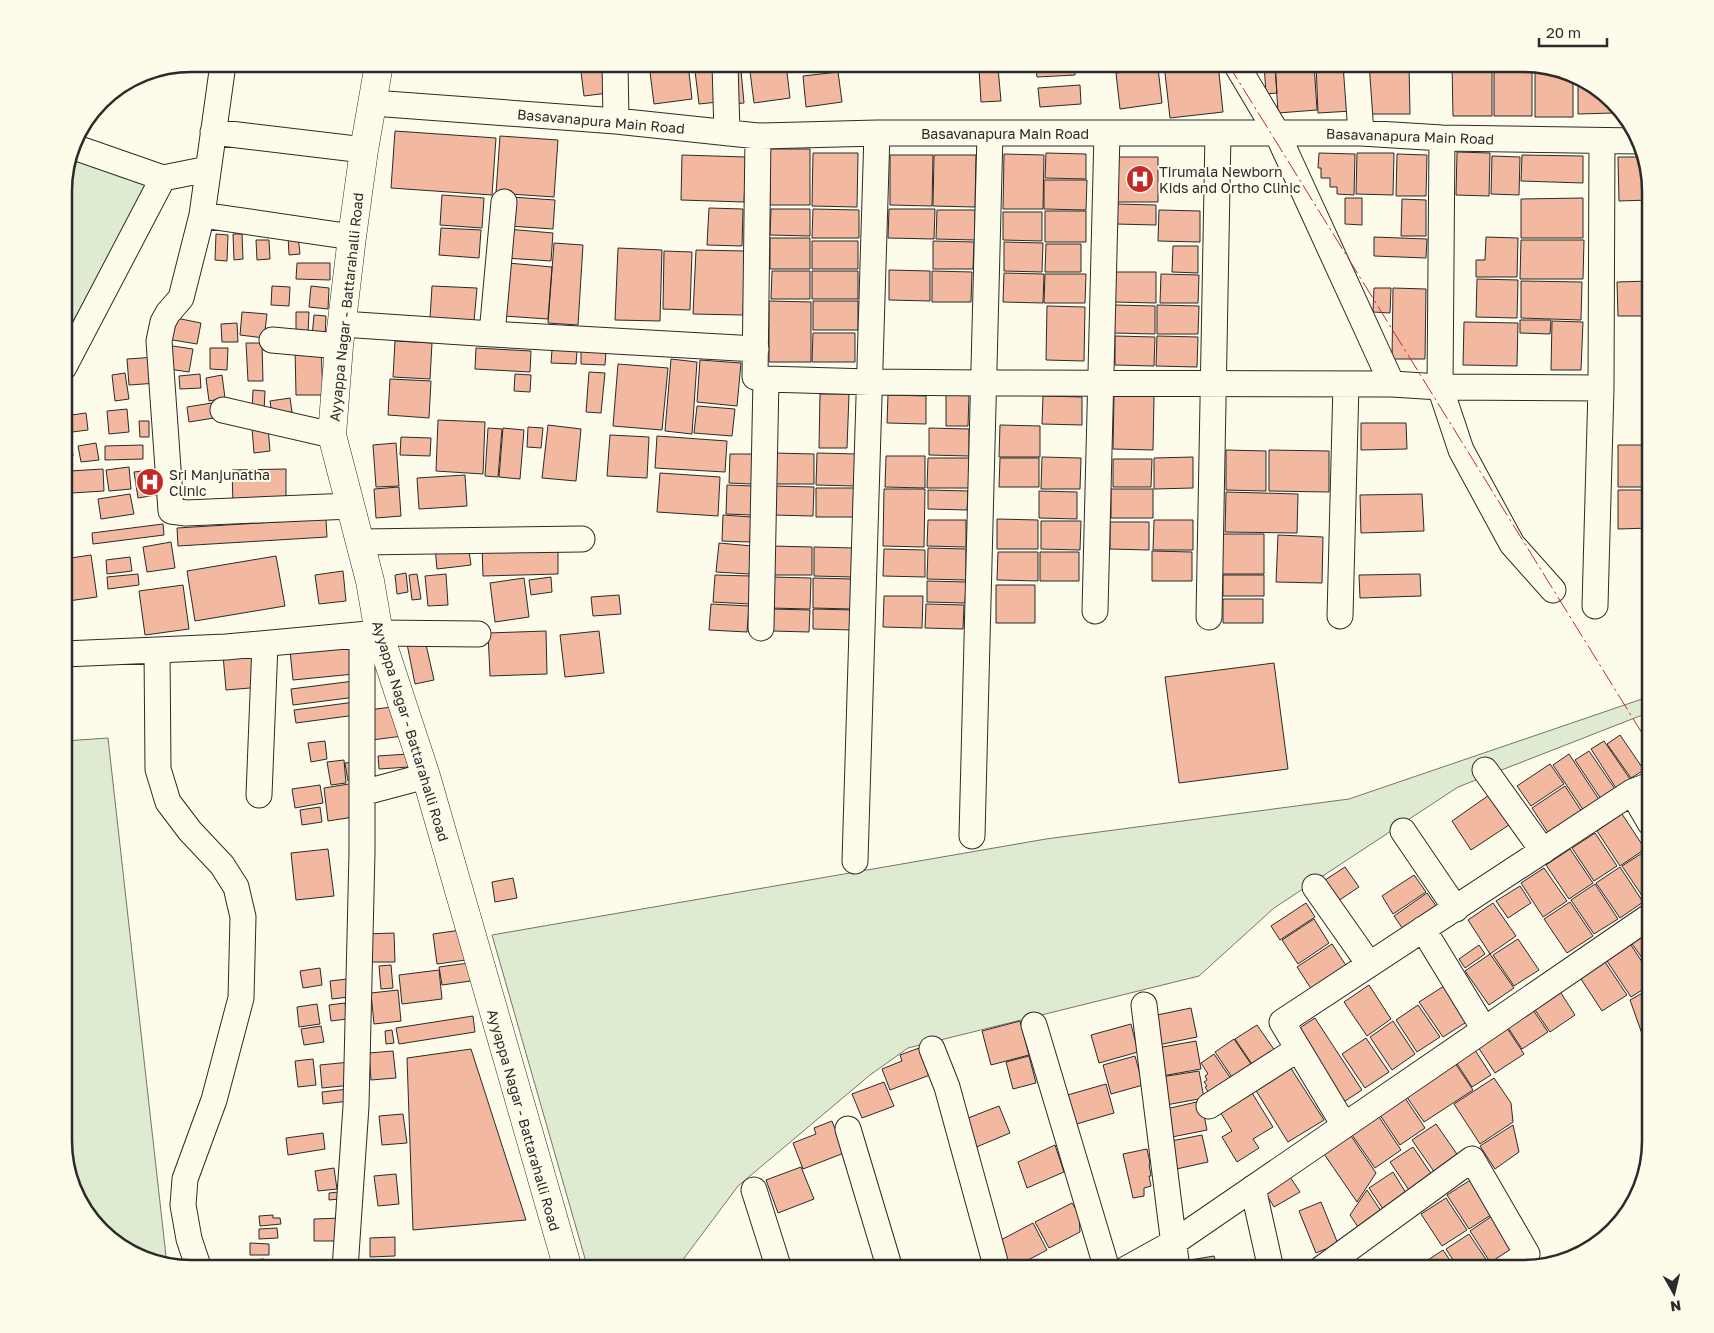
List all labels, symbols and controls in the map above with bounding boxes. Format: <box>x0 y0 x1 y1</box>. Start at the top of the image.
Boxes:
scale bar <box>1539 15 1606 47</box>
text: 20 m <box>1546 23 1581 41</box>
street label: Basavanapura Main Road <box>517 105 685 137</box>
street label: Basavanapura Main Road <box>921 125 1089 142</box>
street label: Basavanapura Main Road <box>1326 125 1494 147</box>
place label: Tirumala Newborn Kids and Ortho Clinic <box>1159 163 1301 196</box>
hospital icon: Tirumala Newborn Kids and Ortho Clinic <box>1125 164 1155 194</box>
street label: Ayyappa Nagar - Battarahalli Road <box>326 192 366 422</box>
place label: Sri Manjunatha Clinic <box>169 466 270 499</box>
hospital icon: Sri Manjunatha Clinic <box>135 467 165 497</box>
street label: Ayyappa Nagar - Battarahalli Road <box>369 619 453 843</box>
street label: Ayyappa Nagar - Battarahalli Road <box>484 1007 564 1233</box>
north arrow <box>1649 1268 1699 1318</box>
text: N <box>1669 1297 1682 1316</box>

